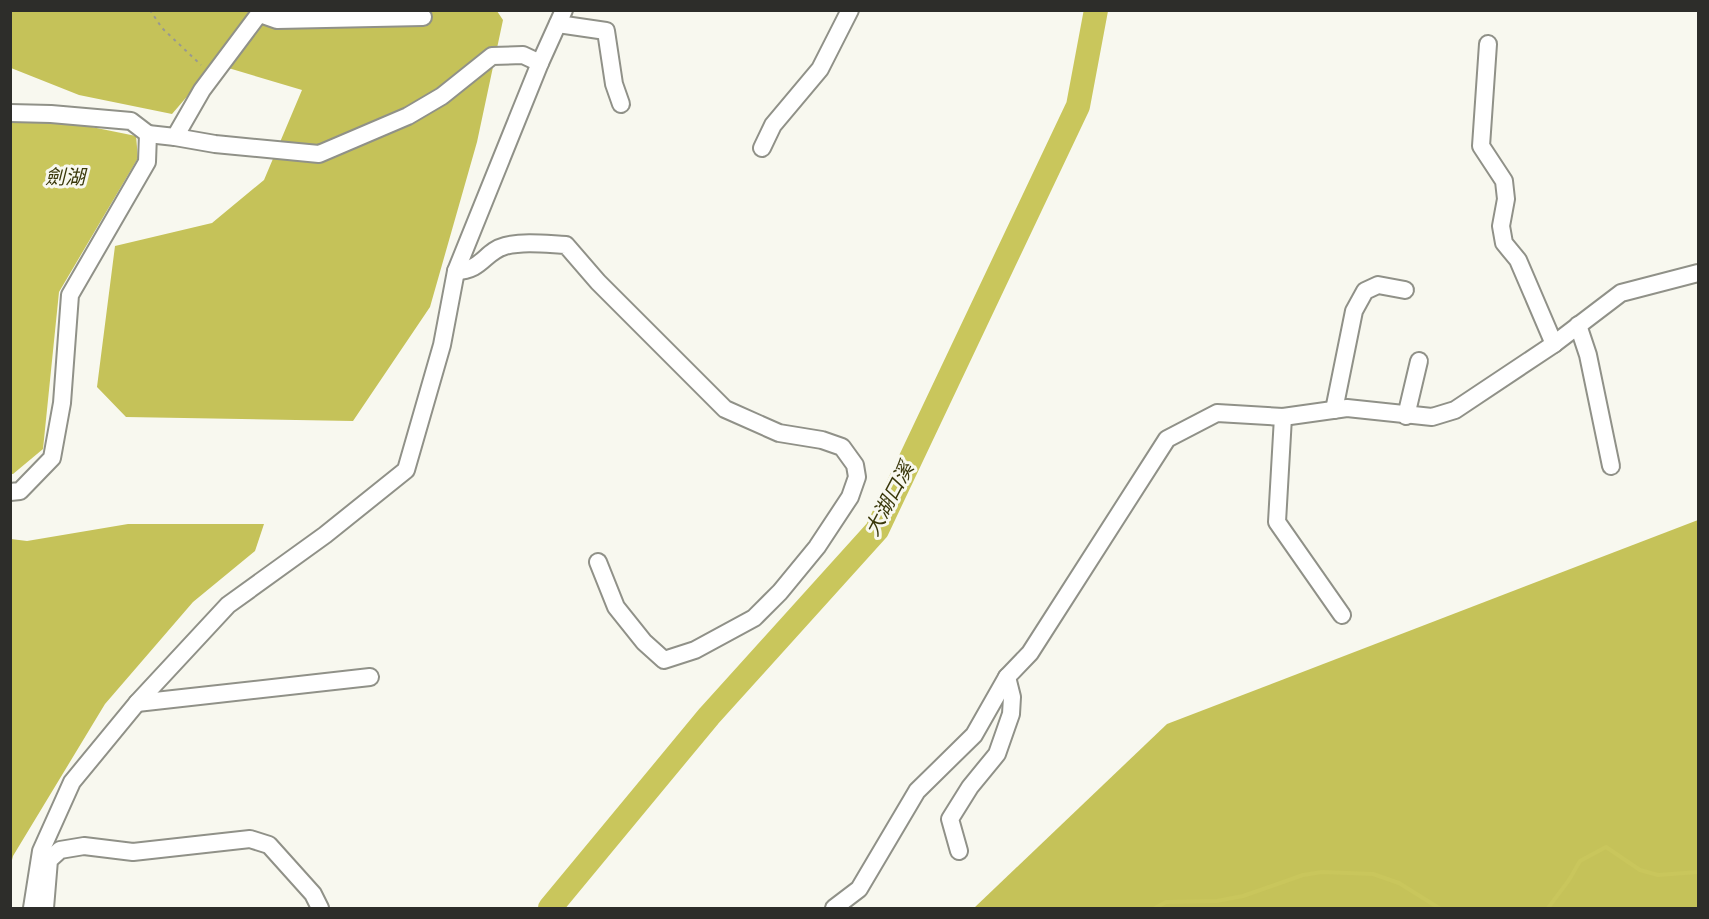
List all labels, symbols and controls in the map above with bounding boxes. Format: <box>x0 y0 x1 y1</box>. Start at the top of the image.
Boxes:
water label: 劍湖 <box>45 165 88 189</box>
water label: 大湖口溪 <box>860 455 920 540</box>

